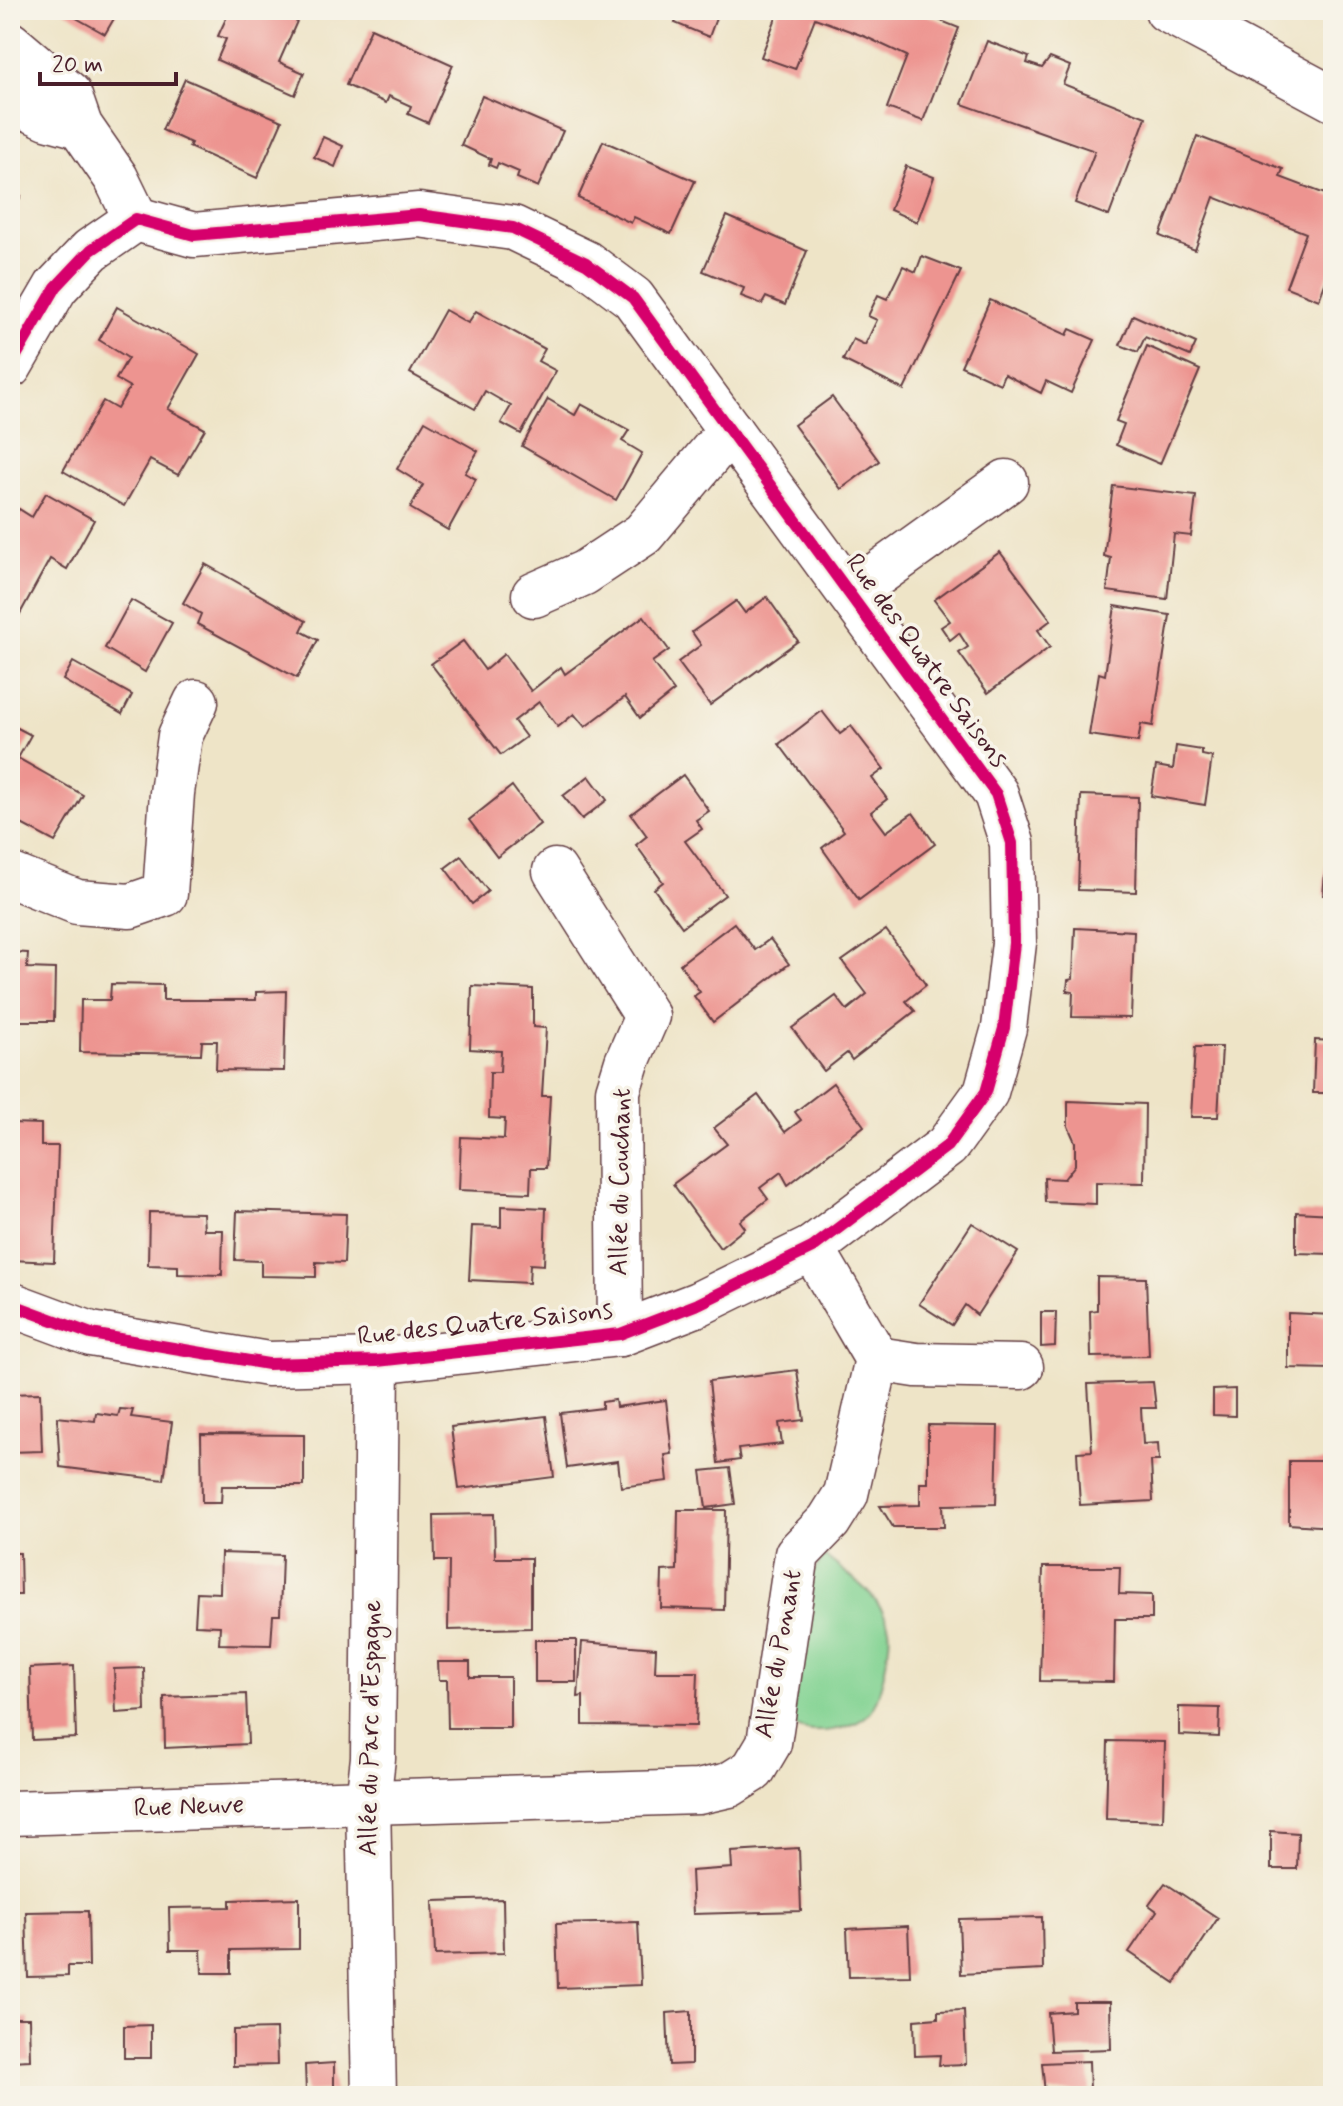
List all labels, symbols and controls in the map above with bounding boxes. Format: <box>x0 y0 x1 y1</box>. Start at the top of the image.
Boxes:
scale bar <box>40 36 176 86</box>
text: 20 m <box>52 50 103 81</box>
street label: Rue des Quatre Saisons <box>837 547 1015 775</box>
street label: Allée du Couchant <box>602 1088 640 1276</box>
street label: Rue des Quatre Saisons <box>356 1294 614 1354</box>
street label: Allée du Ponant <box>747 1567 811 1741</box>
street label: Allée du Parc d'Espagne <box>352 1600 392 1856</box>
street label: Rue Neuve <box>133 1788 245 1826</box>

